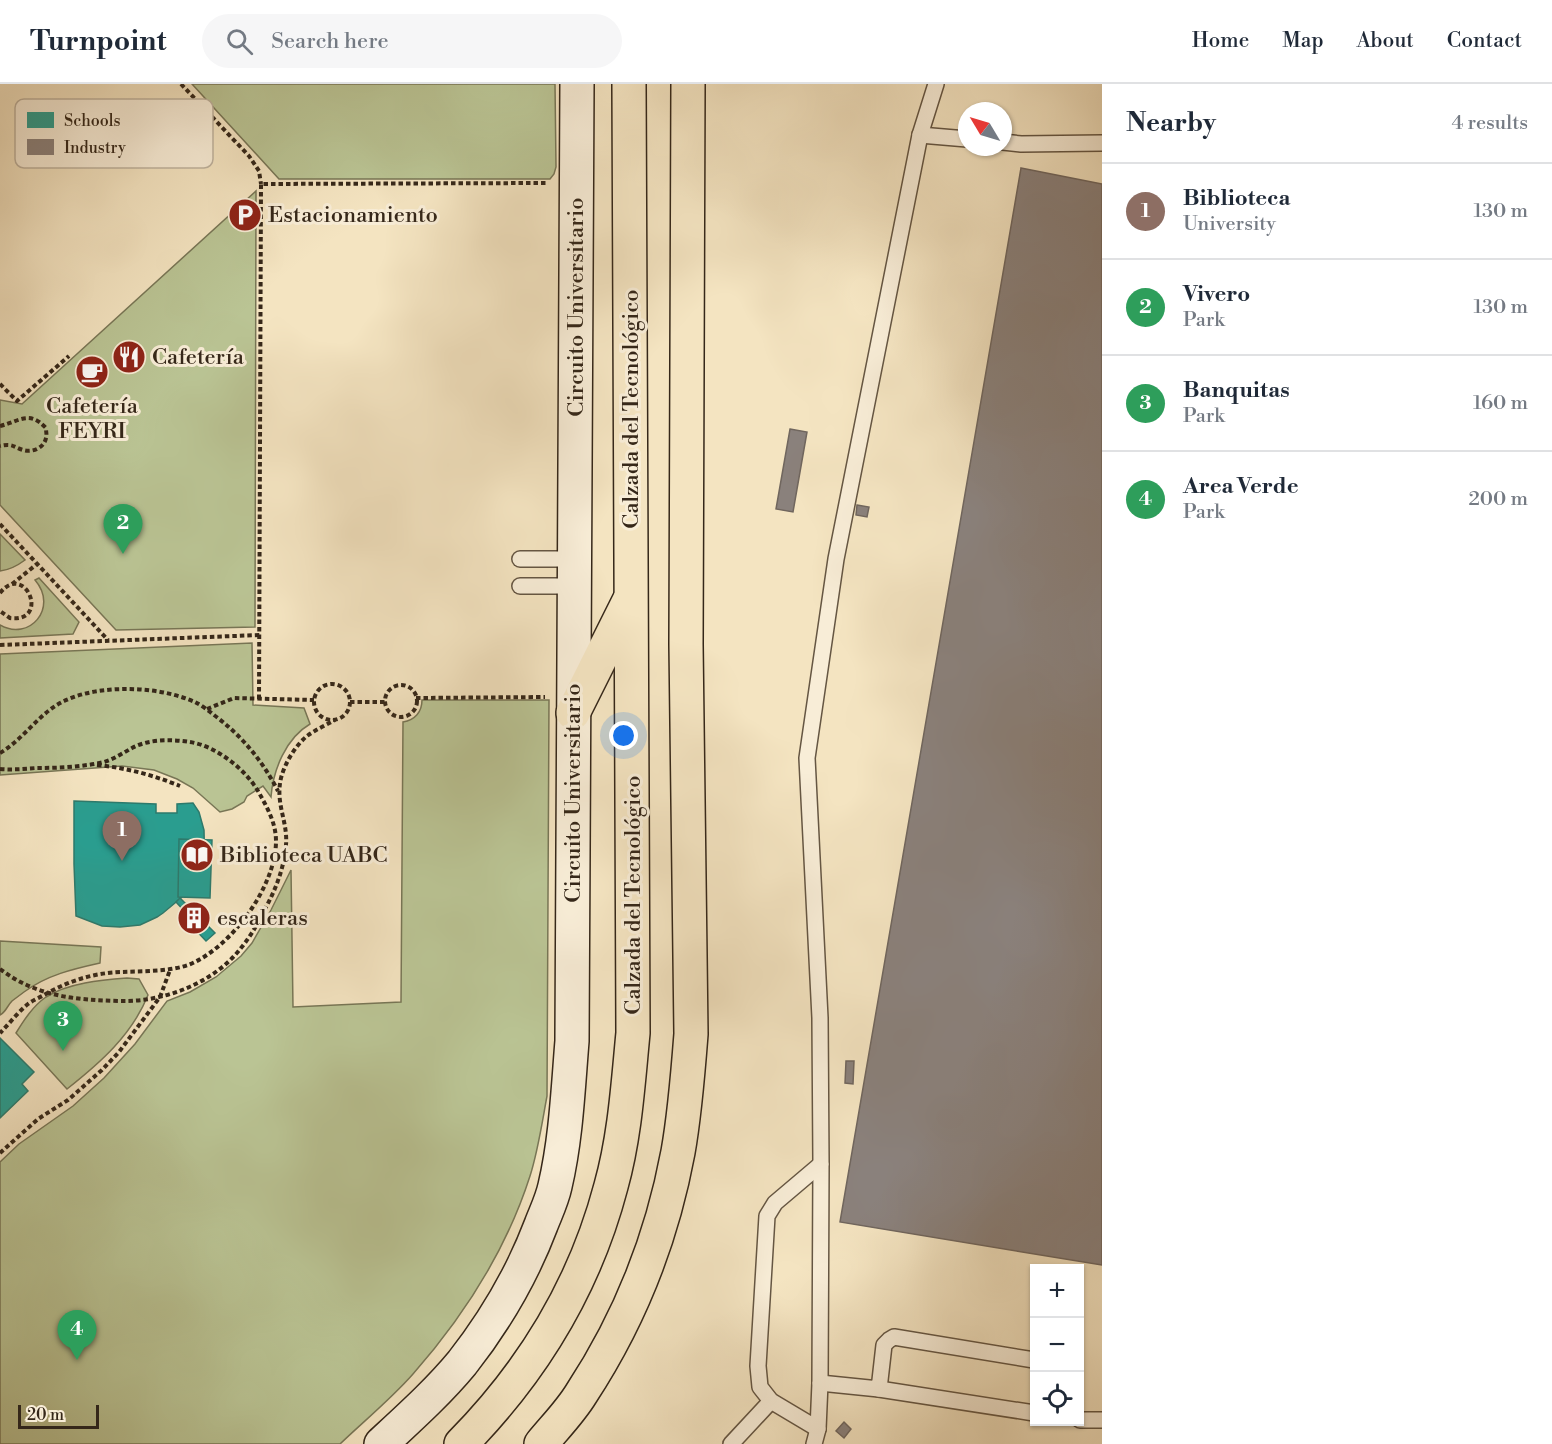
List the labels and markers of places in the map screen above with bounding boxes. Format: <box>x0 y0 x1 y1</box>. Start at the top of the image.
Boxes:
parking icon: Estacionamiento <box>227 197 263 233</box>
place label: Estacionamiento <box>268 202 438 229</box>
restaurant icon: Cafetería <box>111 339 147 375</box>
place label: Cafetería <box>152 344 245 371</box>
cafe icon: Cafetería FEYRI <box>74 354 110 390</box>
place label: Cafetería FEYRI <box>46 393 139 445</box>
pin: 2 <box>104 504 142 554</box>
pin: 1 <box>102 812 142 861</box>
library icon: Biblioteca UABC <box>179 837 215 873</box>
place label: Biblioteca UABC <box>219 842 388 869</box>
building icon: escaleras <box>176 900 212 936</box>
place label: escaleras <box>217 905 308 932</box>
pin: 3 <box>44 1002 82 1051</box>
pin: 4 <box>58 1310 97 1360</box>

